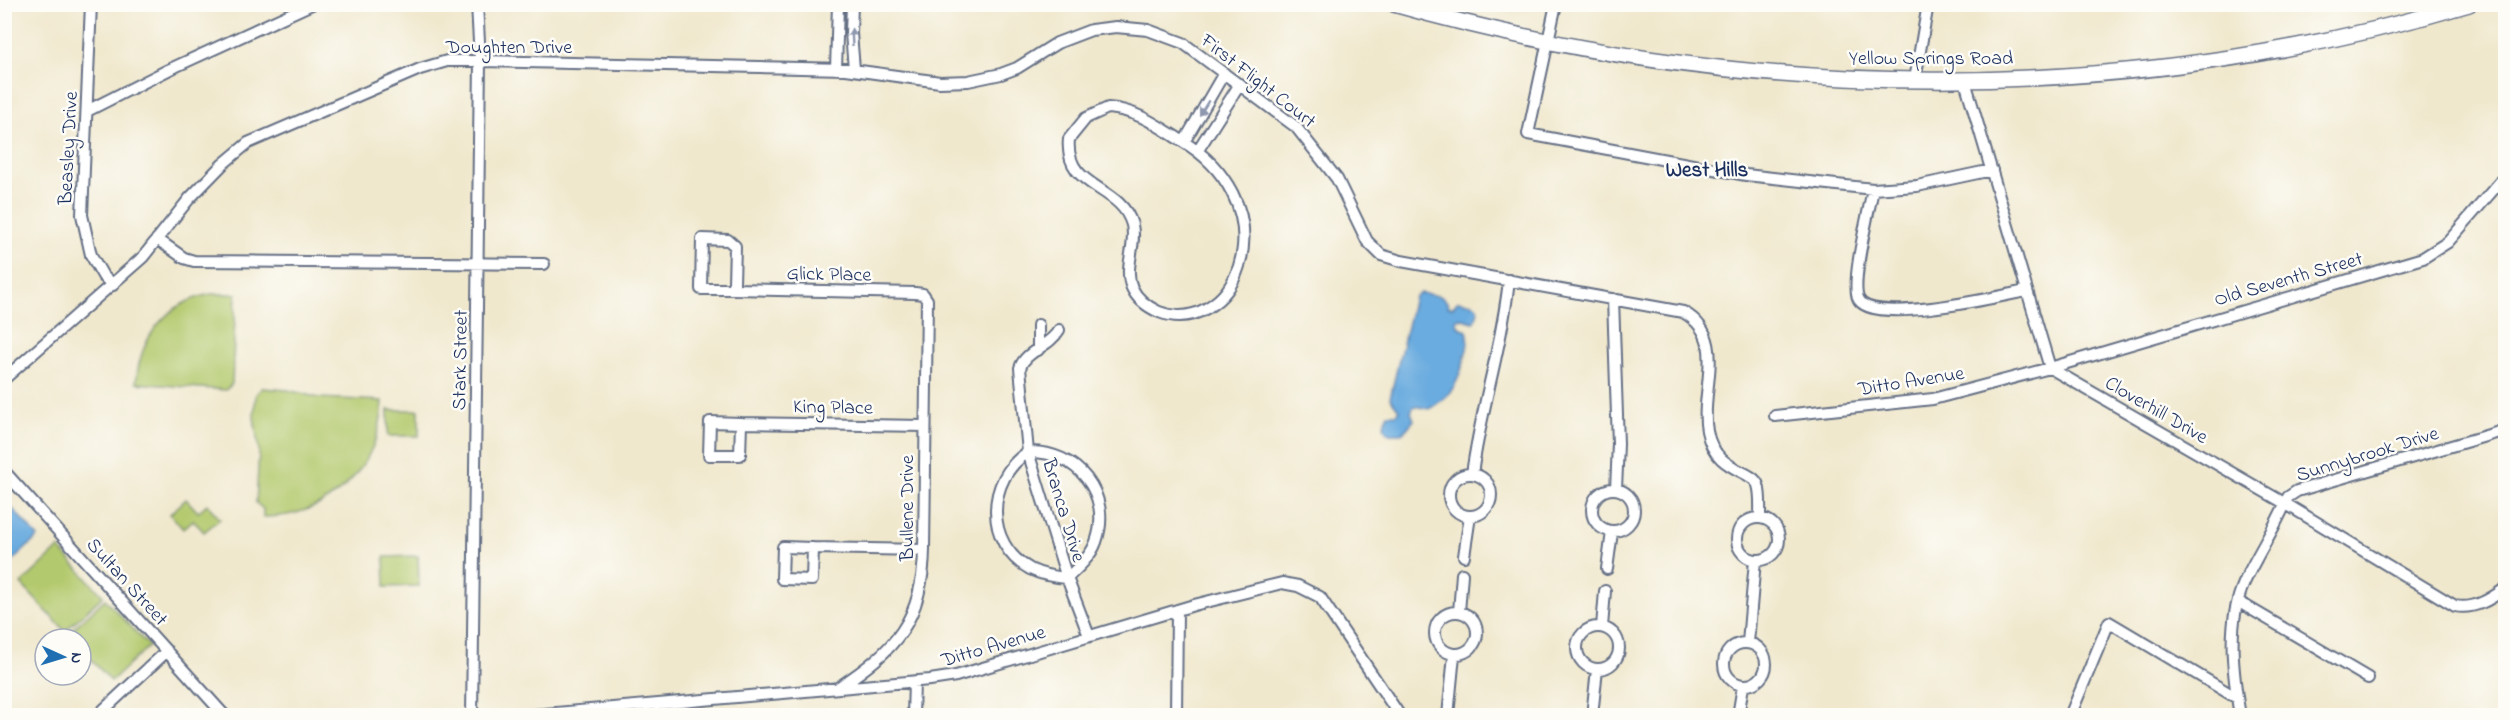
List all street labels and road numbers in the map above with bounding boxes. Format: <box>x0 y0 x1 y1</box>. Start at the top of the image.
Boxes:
street label: First Flight Court <box>1192 27 1322 137</box>
street label: Doughten Drive <box>445 34 572 64</box>
street label: Yellow Springs Road <box>1849 45 2013 75</box>
street label: Beasley Drive <box>52 91 87 207</box>
street label: Old Seventh Street <box>2211 245 2367 315</box>
street label: Glick Place <box>786 260 871 291</box>
street label: Stark Street <box>446 309 477 411</box>
street label: Ditto Avenue <box>1855 360 1966 405</box>
street label: Cloverhill Drive <box>2099 370 2213 452</box>
street label: King Place <box>793 393 873 425</box>
street label: Sunnybrook Drive <box>2293 420 2443 491</box>
street label: Branca Drive <box>1033 454 1092 566</box>
street label: Bullene Drive <box>894 455 923 562</box>
street label: Sultan Street <box>78 532 174 634</box>
street label: Ditto Avenue <box>937 619 1049 676</box>

